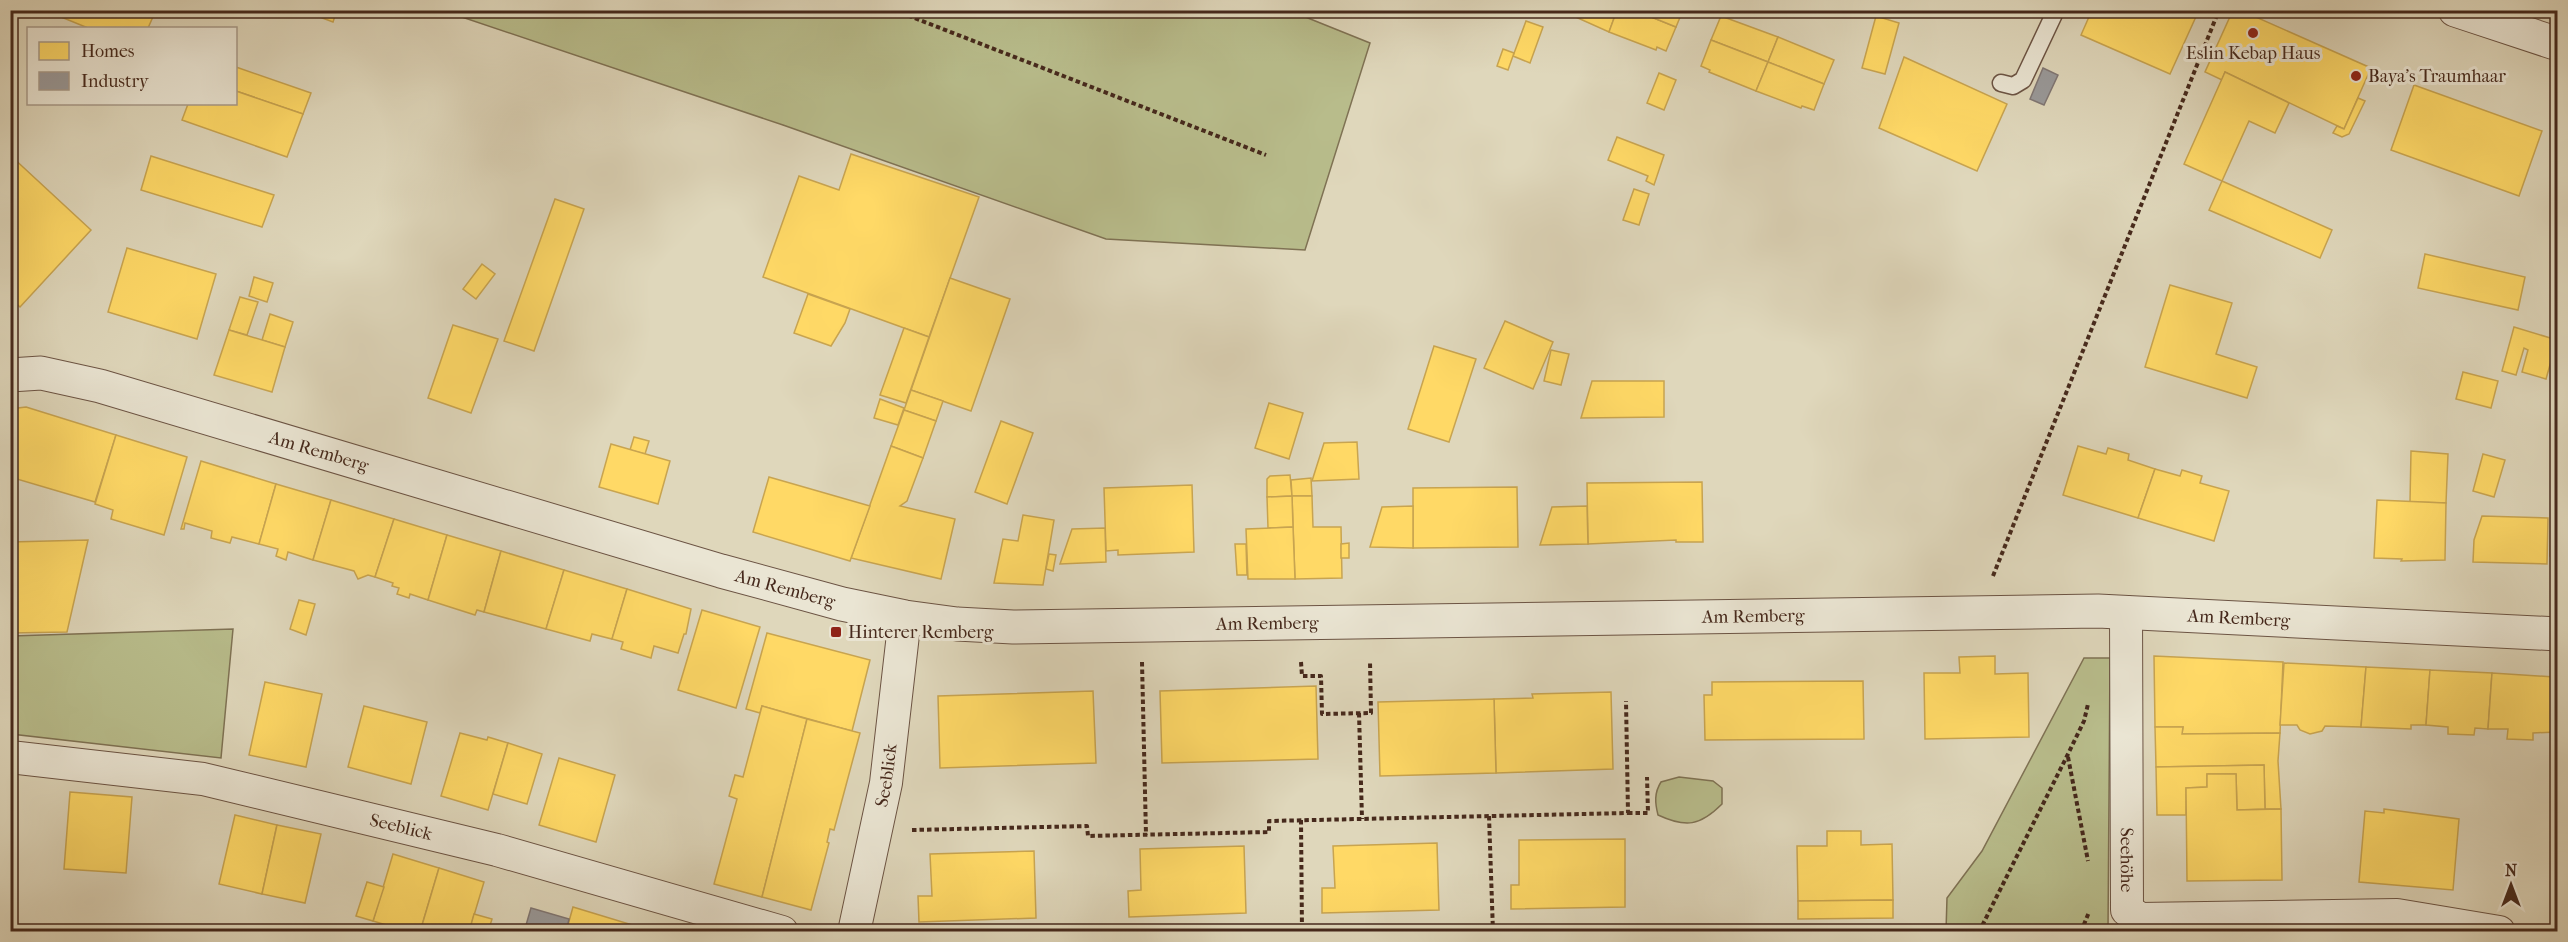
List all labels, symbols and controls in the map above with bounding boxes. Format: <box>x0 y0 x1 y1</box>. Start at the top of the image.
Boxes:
marker: Eslin Kebap Haus <box>2246 26 2260 40</box>
legend <box>27 27 237 105</box>
text: Homes <box>81 41 135 62</box>
place label: Eslin Kebap Haus <box>2186 43 2321 64</box>
place label: Baya's Traumhaar <box>2368 66 2506 87</box>
marker: Baya's Traumhaar <box>2349 69 2363 83</box>
text: Industry <box>81 71 150 92</box>
street label: Am Remberg <box>266 427 371 477</box>
street label: Am Remberg <box>732 565 838 613</box>
street label: Am Remberg <box>1701 605 1805 628</box>
street label: Am Remberg <box>2186 605 2291 632</box>
street label: Am Remberg <box>1215 612 1319 635</box>
place label: Hinterer Remberg <box>848 622 994 643</box>
marker: Hinterer Remberg <box>829 625 843 639</box>
street label: Seeblick <box>871 742 902 809</box>
street label: Seeblick <box>367 810 435 845</box>
street label: Seehöhe <box>2116 827 2137 893</box>
north arrow <box>2481 855 2541 915</box>
text: N <box>2505 861 2518 880</box>

